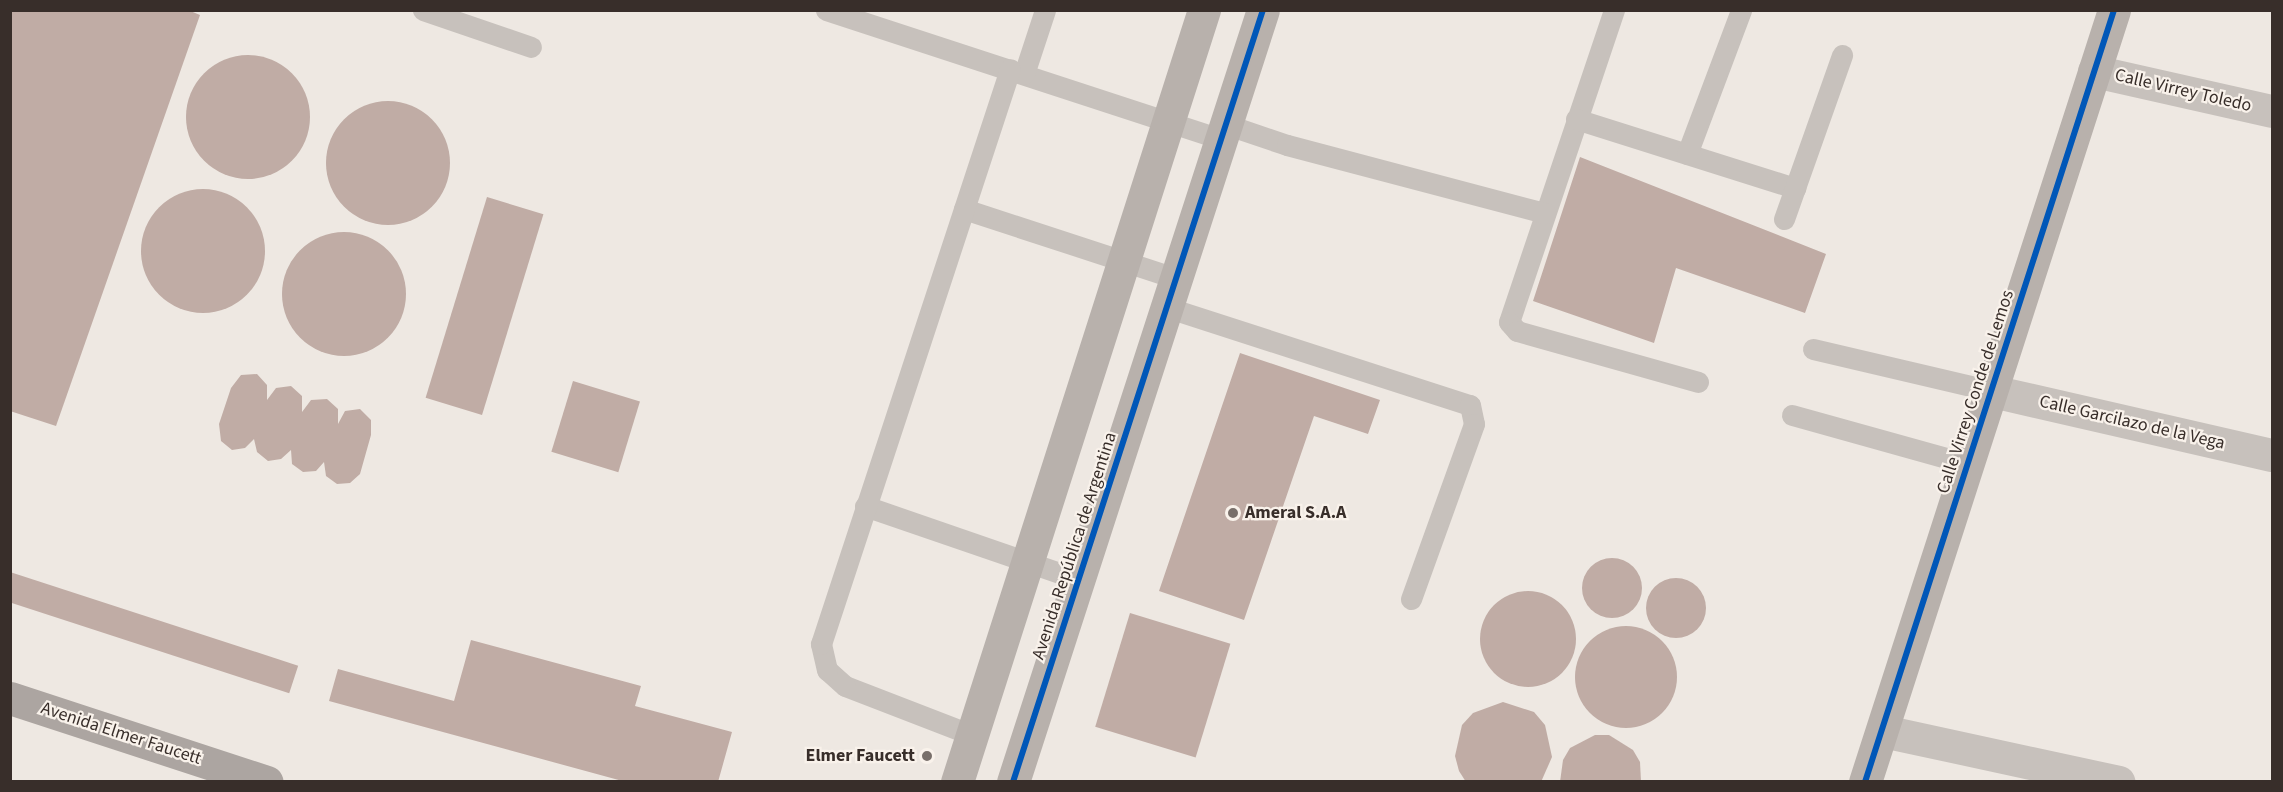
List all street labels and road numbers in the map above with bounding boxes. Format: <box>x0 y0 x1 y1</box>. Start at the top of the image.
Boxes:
street label: Calle Virrey Toledo <box>2113 65 2253 117</box>
street label: Calle Virrey Conde de Lemos <box>1933 288 2019 496</box>
street label: Calle Garcilazo de la Vega <box>2037 391 2227 455</box>
street label: Avenida República de Argentina <box>1028 430 1122 662</box>
street label: Avenida Elmer Faucett <box>38 698 204 770</box>

